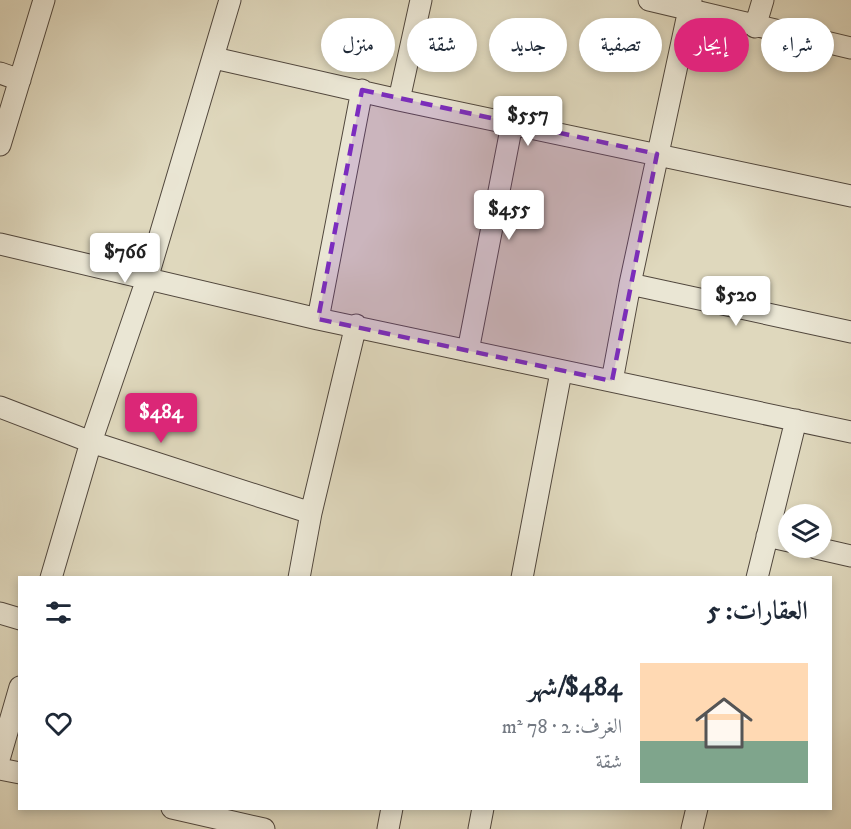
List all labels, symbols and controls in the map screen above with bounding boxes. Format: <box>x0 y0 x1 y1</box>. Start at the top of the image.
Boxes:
chip: منزل <box>321 18 395 72</box>
chip: شقة <box>407 18 477 72</box>
chip: جديد <box>489 18 567 72</box>
chip: تصفية <box>579 18 662 72</box>
chip: إيجار <box>674 18 749 72</box>
chip: شراء <box>761 18 834 72</box>
pin: $557 <box>492 96 564 147</box>
text: $557 <box>507 103 549 128</box>
pin: $455 <box>473 190 545 241</box>
text: $455 <box>488 197 530 222</box>
pin: $766 <box>89 233 161 284</box>
text: $766 <box>104 240 146 265</box>
pin: $520 <box>700 276 772 327</box>
text: $520 <box>715 283 757 308</box>
pin: $484 <box>125 393 197 444</box>
text: $484 <box>139 400 183 425</box>
map controls <box>778 504 832 558</box>
button: layers <box>778 504 832 558</box>
text: العقارات: 5 <box>707 595 808 628</box>
icon: filters <box>42 596 75 629</box>
text: $484/شهر <box>528 671 622 704</box>
icon: home <box>688 687 760 759</box>
icon: heart <box>42 707 75 740</box>
text: الغرف: 2 · 78 m² <box>502 715 622 740</box>
text: شقة <box>596 750 622 775</box>

